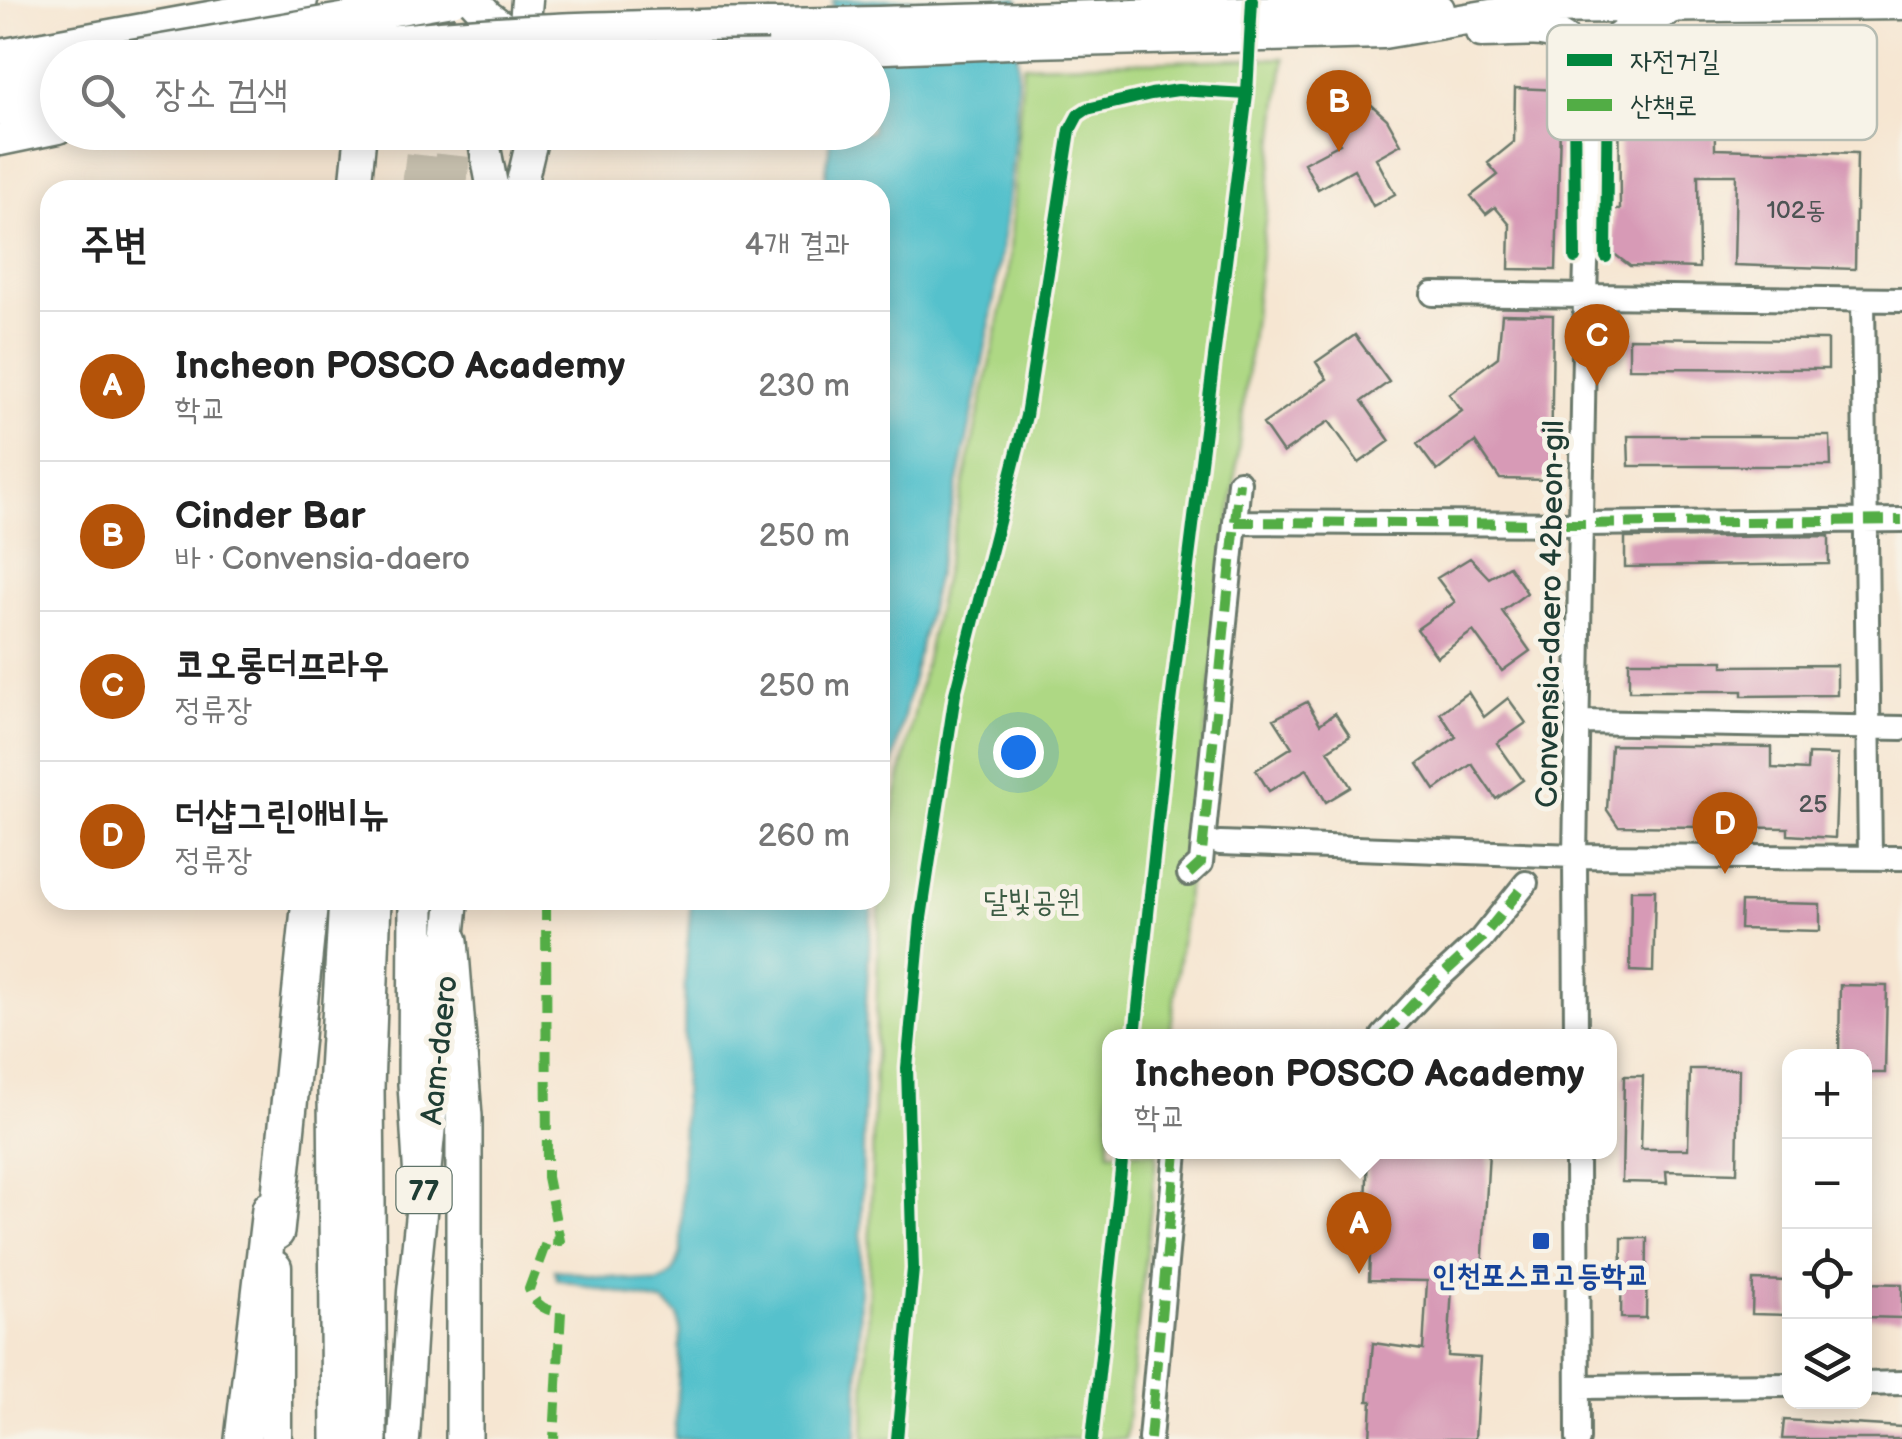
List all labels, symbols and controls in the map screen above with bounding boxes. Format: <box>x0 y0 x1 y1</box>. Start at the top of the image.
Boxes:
legend <box>1547 25 1877 140</box>
search box <box>40 40 890 150</box>
text: 자전거길 <box>1630 45 1720 78</box>
icon: search <box>75 68 130 123</box>
pin: B <box>1306 70 1372 152</box>
text: 장소 검색 <box>155 72 288 117</box>
text: 산책로 <box>1630 90 1698 123</box>
house number: 102동 <box>1766 195 1826 226</box>
text: 주변 <box>80 220 148 271</box>
text: 4개 결과 <box>745 226 850 265</box>
pin: C <box>1564 304 1630 386</box>
text: Incheon POSCO Academy <box>175 344 625 389</box>
text: A <box>103 367 122 406</box>
text: 230 m <box>758 367 850 406</box>
text: 학교 <box>175 390 227 429</box>
street label: Convensia-daero 42beon-gil <box>1530 420 1572 808</box>
text: Cinder Bar <box>175 494 366 539</box>
text: B <box>101 517 124 556</box>
text: 250 m <box>759 517 850 556</box>
text: 바 · Convensia-daero <box>175 540 470 579</box>
text: 코오롱더프라우 <box>175 643 389 688</box>
text: C <box>101 667 124 706</box>
text: 250 m <box>759 667 850 706</box>
text: 정류장 <box>175 691 252 730</box>
your location <box>993 727 1044 778</box>
house number: 25 <box>1798 789 1828 820</box>
pin: D <box>1692 792 1758 874</box>
text: 더샵그린애비뉴 <box>175 793 389 838</box>
text: D <box>101 817 124 856</box>
text: 260 m <box>758 817 850 856</box>
text: 정류장 <box>175 841 252 880</box>
park label: 달빛공원 <box>984 884 1080 920</box>
street label: Aam-daero <box>414 974 466 1126</box>
popup <box>1102 1029 1617 1159</box>
map controls <box>1782 1049 1872 1409</box>
button: + <box>1782 1049 1872 1139</box>
text: Incheon POSCO Academy <box>1134 1052 1585 1097</box>
text: 학교 <box>1134 1098 1186 1137</box>
button: − <box>1782 1139 1872 1229</box>
road number: 77 <box>396 1167 452 1213</box>
pin: A <box>1326 1192 1392 1274</box>
button: locate <box>1782 1229 1872 1319</box>
marker: 인천포스코고등학교 <box>1530 1230 1552 1252</box>
place label: 인천포스코고등학교 <box>1432 1258 1650 1294</box>
button: layers <box>1782 1319 1872 1409</box>

